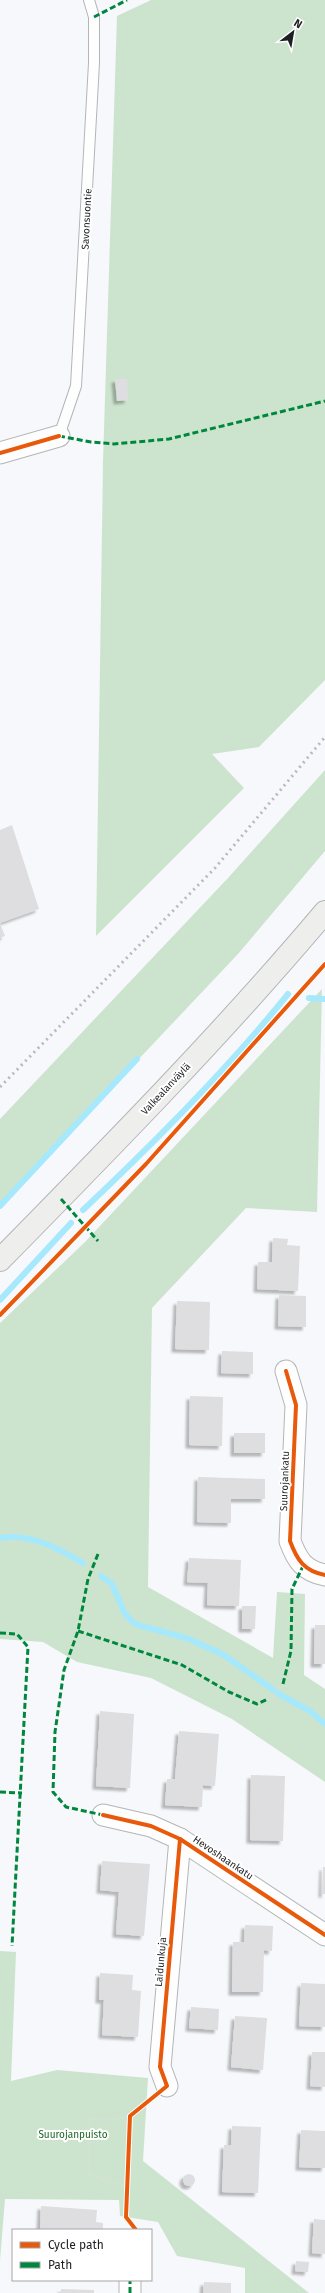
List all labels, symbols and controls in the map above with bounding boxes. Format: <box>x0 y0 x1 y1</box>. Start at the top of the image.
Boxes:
north arrow <box>273 12 313 52</box>
text: N <box>291 16 304 31</box>
street label: Savonsuontie <box>79 188 95 250</box>
street label: Valkealanväylä <box>139 1061 193 1117</box>
street label: Suurojankatu <box>278 1451 292 1511</box>
street label: Hevoshaankatu <box>191 1833 255 1883</box>
street label: Laidunkuja <box>153 1937 169 1987</box>
park label: Suurojanpuisto <box>38 2129 108 2141</box>
legend <box>12 2229 152 2281</box>
text: Cycle path <box>48 2238 104 2252</box>
text: Path <box>48 2258 72 2272</box>

